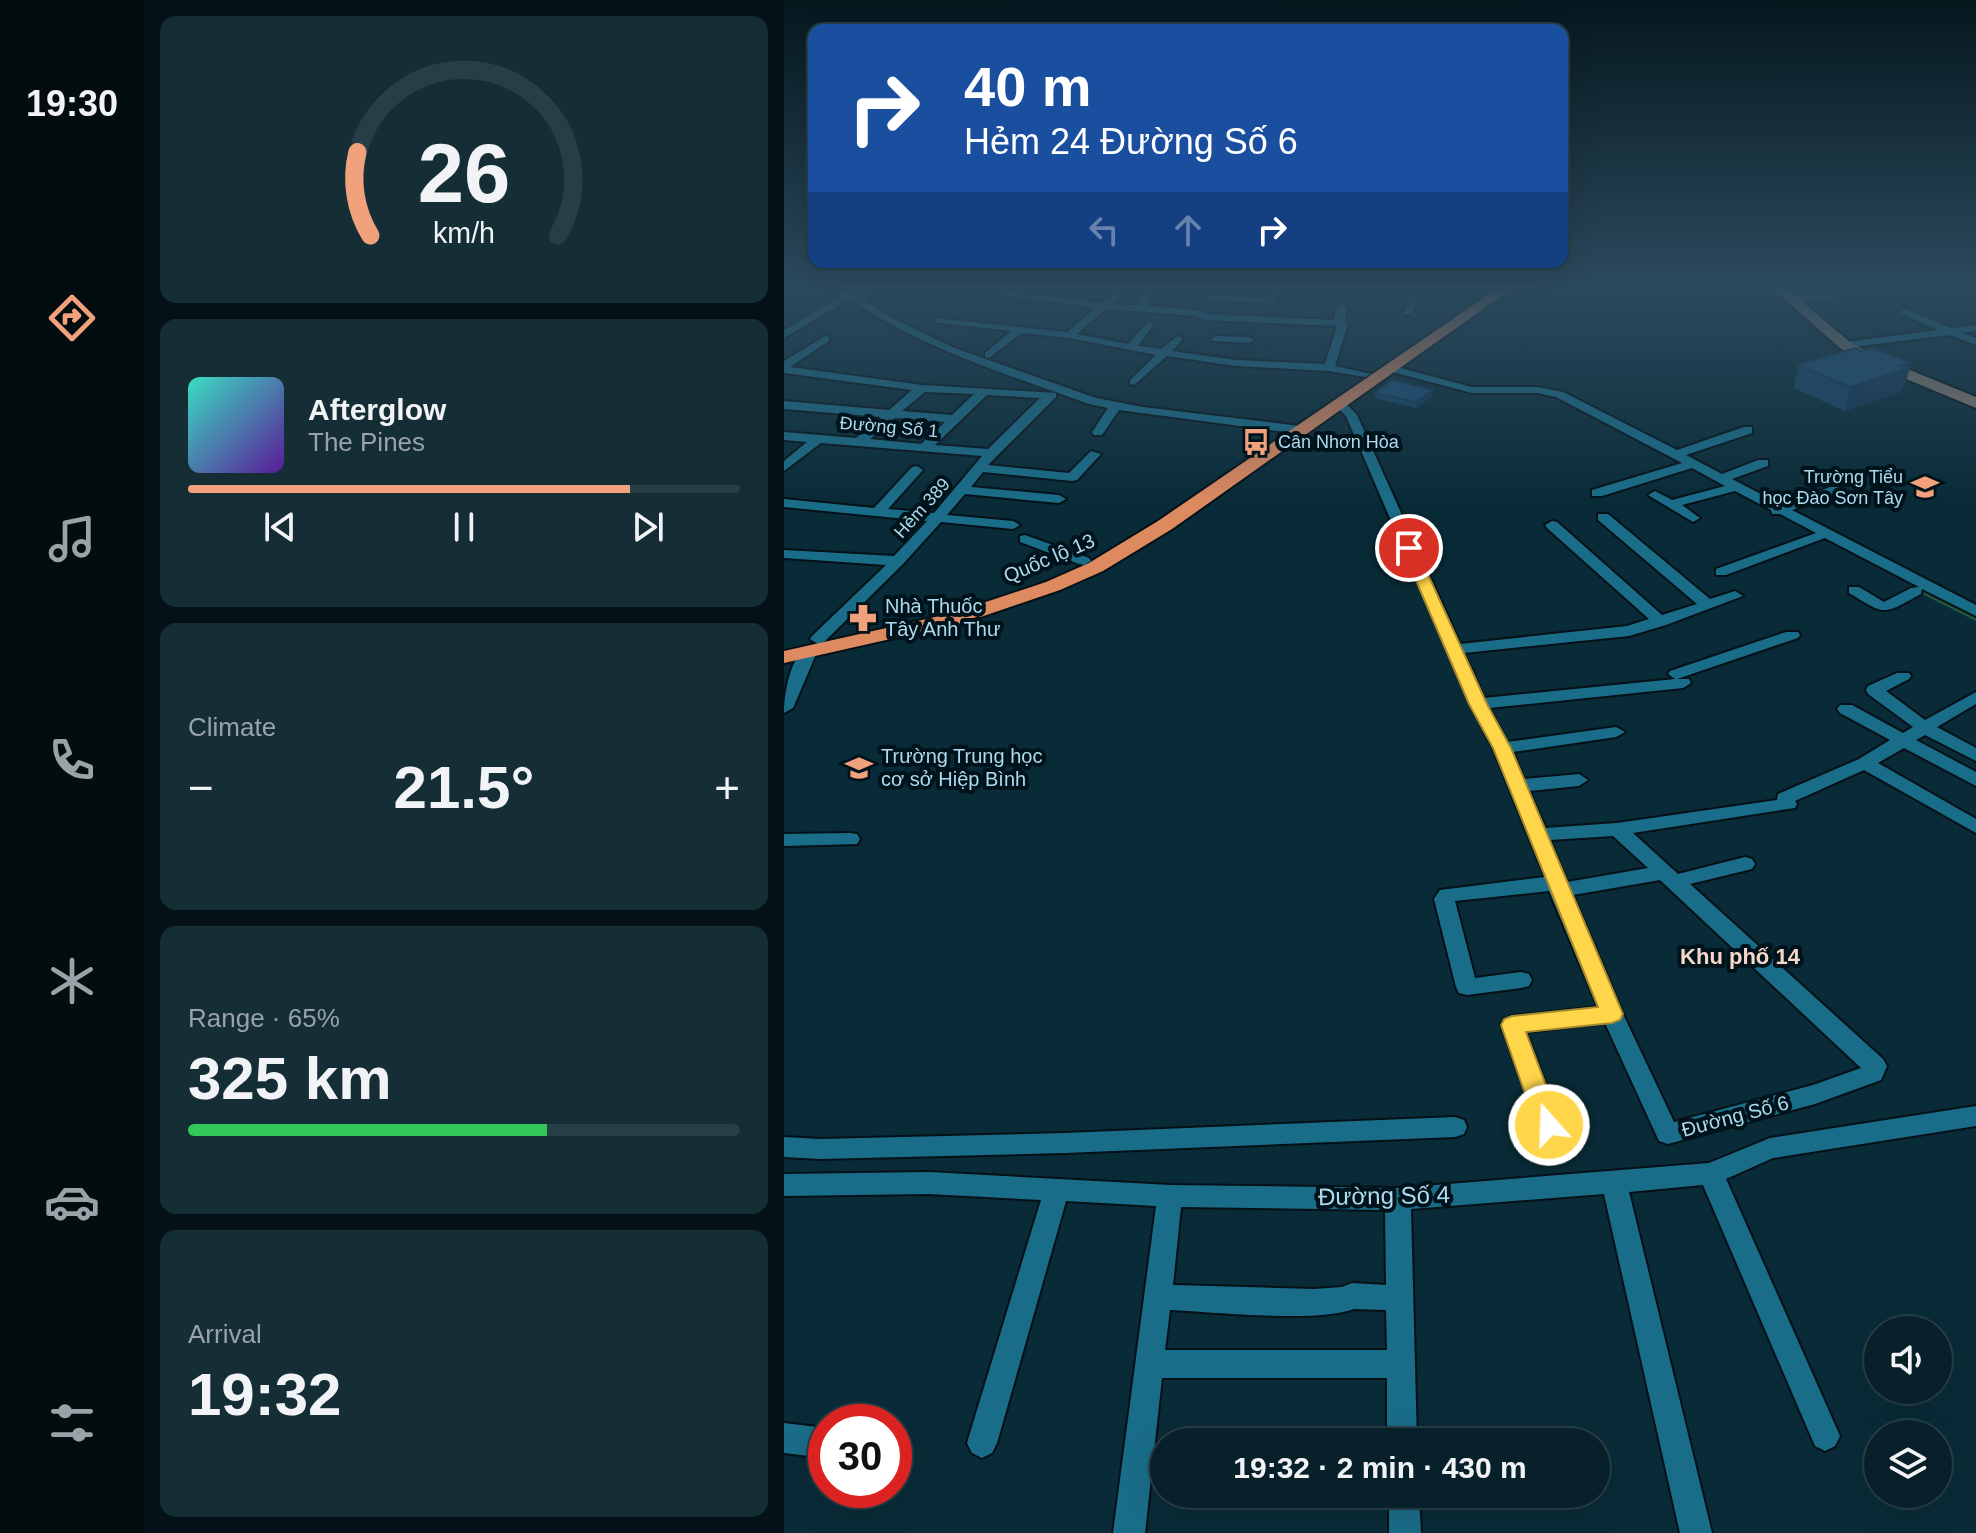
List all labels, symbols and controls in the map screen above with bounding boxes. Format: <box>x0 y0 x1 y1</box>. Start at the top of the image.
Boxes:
text: 40 m <box>964 55 1092 118</box>
icon: right <box>832 56 936 160</box>
text: 19:30 <box>26 83 118 124</box>
text: Hẻm 24 Đường Số 6 <box>964 121 1298 162</box>
text: 26 <box>418 126 510 219</box>
icon: left <box>1082 208 1126 252</box>
icon: ahead <box>1166 208 1210 252</box>
icon: right <box>1250 208 1294 252</box>
text: km/h <box>433 217 495 249</box>
icon: directions <box>44 290 100 346</box>
text: Afterglow <box>308 393 446 426</box>
street label: Đường Số 1 <box>839 413 939 441</box>
text: The Pines <box>308 427 425 457</box>
bus stop icon: Cân Nhơn Hòa <box>1241 427 1271 457</box>
place label: Cân Nhơn Hòa <box>1278 432 1400 452</box>
place label: Trường Tiểu học Đào Sơn Tây <box>1762 467 1903 508</box>
school or university icon: Trường Tiểu học Đào Sơn Tây <box>1910 472 1940 502</box>
street label: Hẻm 389 <box>890 474 954 542</box>
icon: previous <box>258 505 302 549</box>
icon: pause <box>442 505 486 549</box>
icon: next <box>626 505 670 549</box>
icon: music <box>44 511 100 567</box>
pin <box>1375 514 1443 582</box>
icon: arrive <box>1387 526 1431 570</box>
street label: Quốc lộ 13 <box>1000 529 1098 587</box>
place label: Nhà Thuốc Tây Anh Thư <box>885 595 1000 640</box>
pharmacy icon: Nhà Thuốc Tây Anh Thư <box>848 603 878 633</box>
text: Climate <box>188 712 276 742</box>
icon: phone <box>44 732 100 788</box>
place label: Trường Trung học cơ sở Hiệp Bình <box>881 745 1042 790</box>
school or university icon: Trường Trung học cơ sở Hiệp Bình <box>844 753 874 783</box>
text: 21.5° <box>394 754 534 821</box>
text: − <box>188 763 214 812</box>
text: + <box>714 763 740 812</box>
district label: Khu phố 14 <box>1680 944 1801 969</box>
icon: climate <box>44 953 100 1009</box>
text: Range · 65% <box>188 1003 340 1033</box>
text: 325 km <box>188 1045 392 1112</box>
position arrow <box>1507 1083 1591 1167</box>
street label: Đường Số 6 <box>1679 1091 1791 1141</box>
icon: car <box>44 1174 100 1230</box>
street label: Đường Số 4 <box>1318 1181 1450 1210</box>
map controls <box>1864 1316 1952 1508</box>
button: sound <box>1864 1316 1952 1404</box>
text: Arrival <box>188 1319 262 1349</box>
text: 19:32 <box>188 1361 341 1428</box>
icon: filters <box>44 1395 100 1451</box>
speed limit sign: 30 <box>808 1404 912 1508</box>
button: layers <box>1864 1420 1952 1508</box>
text: 19:32 · 2 min · 430 m <box>1233 1451 1527 1484</box>

